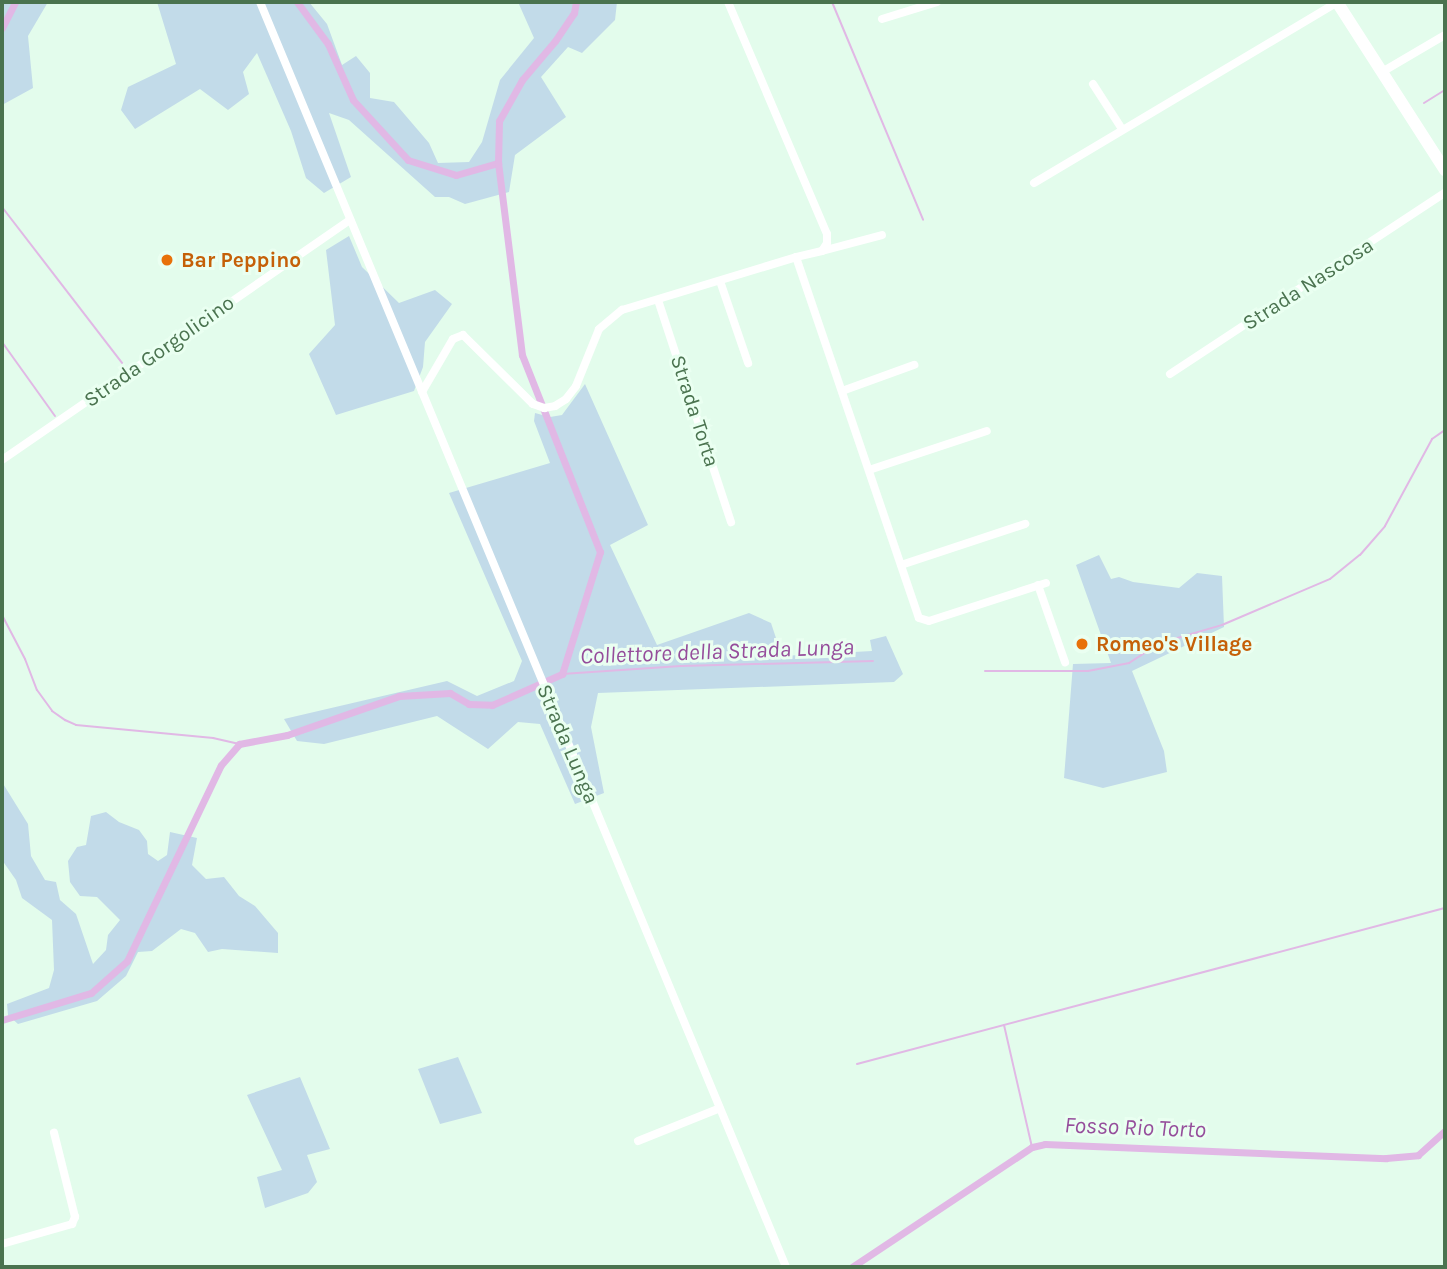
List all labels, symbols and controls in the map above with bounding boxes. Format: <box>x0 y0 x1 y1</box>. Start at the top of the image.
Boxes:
street label: Strada Nascosa <box>1238 232 1378 336</box>
place label: Bar Peppino <box>181 247 301 273</box>
marker: Bar Peppino <box>159 252 175 268</box>
street label: Strada Gorgolicino <box>79 290 239 412</box>
street label: Strada Torta <box>665 352 725 470</box>
place label: Romeo's Village <box>1096 631 1252 657</box>
water label: Collettore della Strada Lunga <box>580 633 854 671</box>
marker: Romeo's Village <box>1074 636 1090 652</box>
street label: Strada Lunga <box>532 680 604 808</box>
water label: Fosso Rio Torto <box>1064 1112 1206 1144</box>

